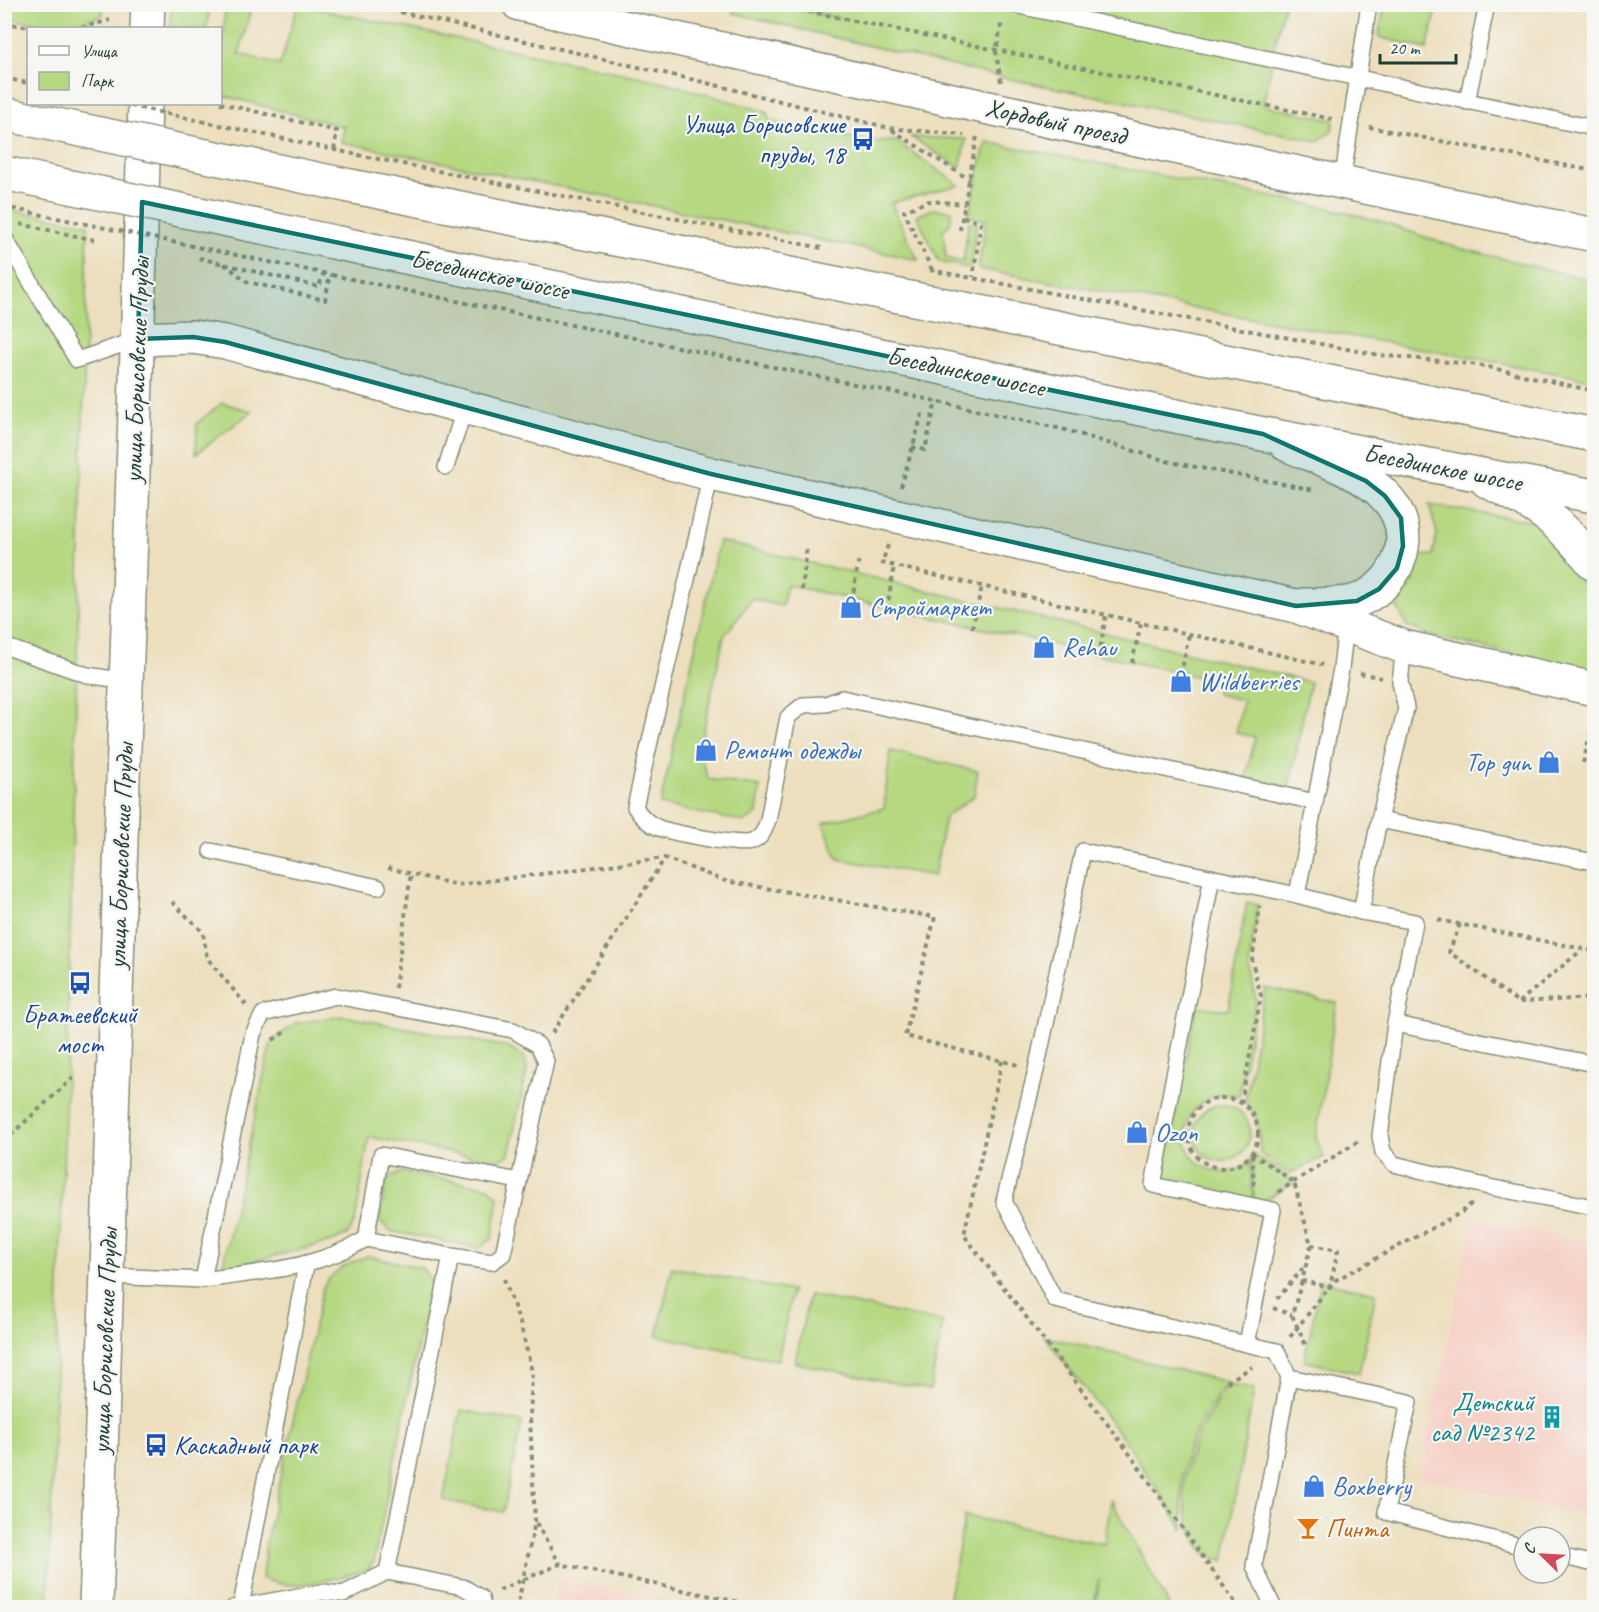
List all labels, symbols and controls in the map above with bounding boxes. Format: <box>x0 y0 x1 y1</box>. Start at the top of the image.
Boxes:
legend <box>27 27 222 105</box>
scale bar <box>1380 27 1456 65</box>
text: 20 m <box>1389 37 1422 59</box>
text: Улица <box>81 40 118 62</box>
text: Парк <box>81 70 115 92</box>
street label: Хордовый проезд <box>983 91 1132 153</box>
place label: Улица Борисовские пруды, 18 <box>683 108 848 171</box>
bus stop icon: Улица Борисовские пруды, 18 <box>850 126 876 152</box>
street label: Бесединское шоссе <box>408 242 574 308</box>
street label: улица Борисовские Пруды <box>116 254 157 486</box>
street label: Бесединское шоссе <box>884 339 1050 405</box>
street label: Бесединское шоссе <box>1361 436 1527 499</box>
place label: Строймаркет <box>869 591 992 624</box>
shop icon: Строймаркет <box>838 594 864 620</box>
place label: Rehau <box>1062 631 1118 664</box>
shop icon: Rehau <box>1031 634 1057 660</box>
place label: Wildberries <box>1199 665 1301 698</box>
shop icon: Wildberries <box>1168 668 1194 694</box>
place label: Ремонт одежды <box>724 734 863 767</box>
shop icon: Ремонт одежды <box>693 737 719 763</box>
street label: улица Борисовские Пруды <box>100 740 141 972</box>
place label: Top gun <box>1466 746 1532 779</box>
shop icon: Top gun <box>1536 749 1562 775</box>
bus stop icon: Братеевский мост <box>67 970 93 996</box>
place label: Братеевский мост <box>23 998 139 1061</box>
place label: Ozon <box>1155 1116 1198 1149</box>
shop icon: Ozon <box>1124 1119 1150 1145</box>
street label: улица Борисовские Пруды <box>84 1225 125 1457</box>
place label: Детский сад №2342 <box>1431 1386 1536 1449</box>
building icon: Детский сад №2342 <box>1539 1404 1565 1430</box>
place label: Каскадный парк <box>174 1429 319 1462</box>
bus stop icon: Каскадный парк <box>143 1432 169 1458</box>
place label: Boxberry <box>1332 1470 1413 1503</box>
shop icon: Boxberry <box>1301 1473 1327 1499</box>
place label: Пинта <box>1326 1512 1390 1545</box>
bar icon: Пинта <box>1295 1515 1321 1541</box>
north arrow <box>1512 1525 1572 1585</box>
text: С <box>1518 1540 1541 1557</box>

